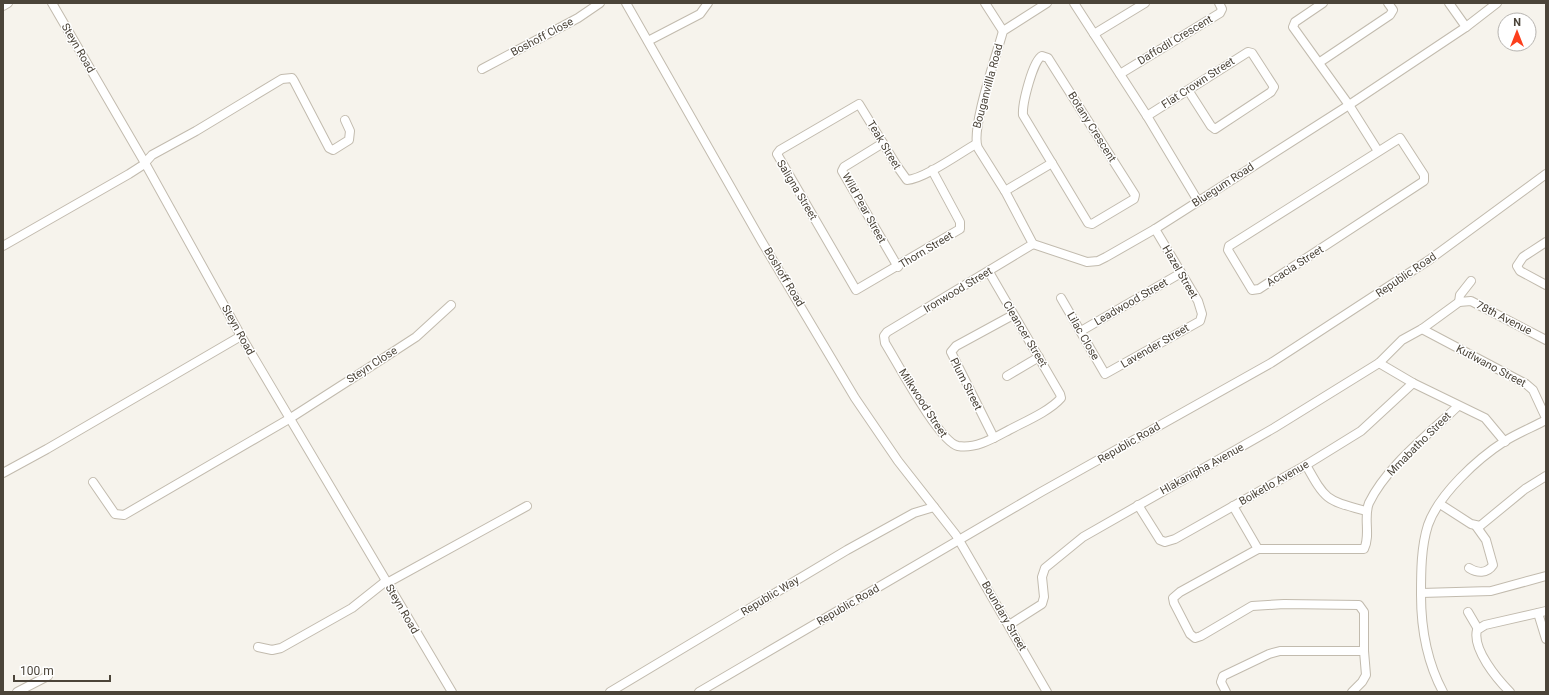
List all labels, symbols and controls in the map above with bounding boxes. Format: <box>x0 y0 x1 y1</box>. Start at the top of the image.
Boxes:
street label: Daffodil Crescent <box>1135 12 1215 67</box>
north arrow <box>1497 12 1537 52</box>
street label: Boshoff Close <box>508 15 576 59</box>
text: N <box>1513 16 1521 29</box>
street label: Steyn Road <box>59 21 97 75</box>
street label: Bouganvillla Road <box>970 42 1006 130</box>
street label: Flat Crown Street <box>1159 54 1237 111</box>
street label: Botany Crescent <box>1065 90 1119 165</box>
street label: Teak Street <box>864 118 904 172</box>
street label: Saligna Street <box>774 158 820 223</box>
street label: Bluegum Road <box>1190 160 1256 210</box>
street label: Wild Pear Street <box>839 171 889 246</box>
street label: Thorn Street <box>897 229 956 271</box>
street label: Hazel Street <box>1160 243 1201 301</box>
street label: Acacia Street <box>1264 243 1326 289</box>
street label: Boshoff Road <box>761 245 807 309</box>
street label: Republic Road <box>1373 250 1439 300</box>
street label: Ironwood Street <box>921 264 995 316</box>
street label: Leadwood Street <box>1092 275 1170 328</box>
street label: 78th Avenue <box>1474 298 1534 338</box>
street label: Cleancer Street <box>1000 299 1050 370</box>
street label: Steyn Road <box>219 303 257 357</box>
street label: Lilac Close <box>1064 310 1102 362</box>
street label: Lavender Street <box>1119 321 1192 371</box>
street label: Kutlwano Street <box>1454 342 1529 390</box>
street label: Steyn Close <box>344 344 400 386</box>
street label: Plum Street <box>947 356 985 413</box>
street label: Milkwood Street <box>896 366 950 440</box>
street label: Mmabatho Street <box>1384 409 1454 479</box>
street label: Republic Road <box>1095 420 1163 466</box>
street label: Hlakanipha Avenue <box>1158 441 1246 497</box>
street label: Boiketlo Avenue <box>1237 458 1311 508</box>
street label: Republic Way <box>739 573 802 618</box>
street label: Boundary Street <box>979 579 1029 653</box>
street label: Steyn Road <box>383 582 421 636</box>
street label: Republic Road <box>814 582 882 628</box>
scale bar <box>14 657 110 683</box>
text: 100 m <box>20 664 54 678</box>

